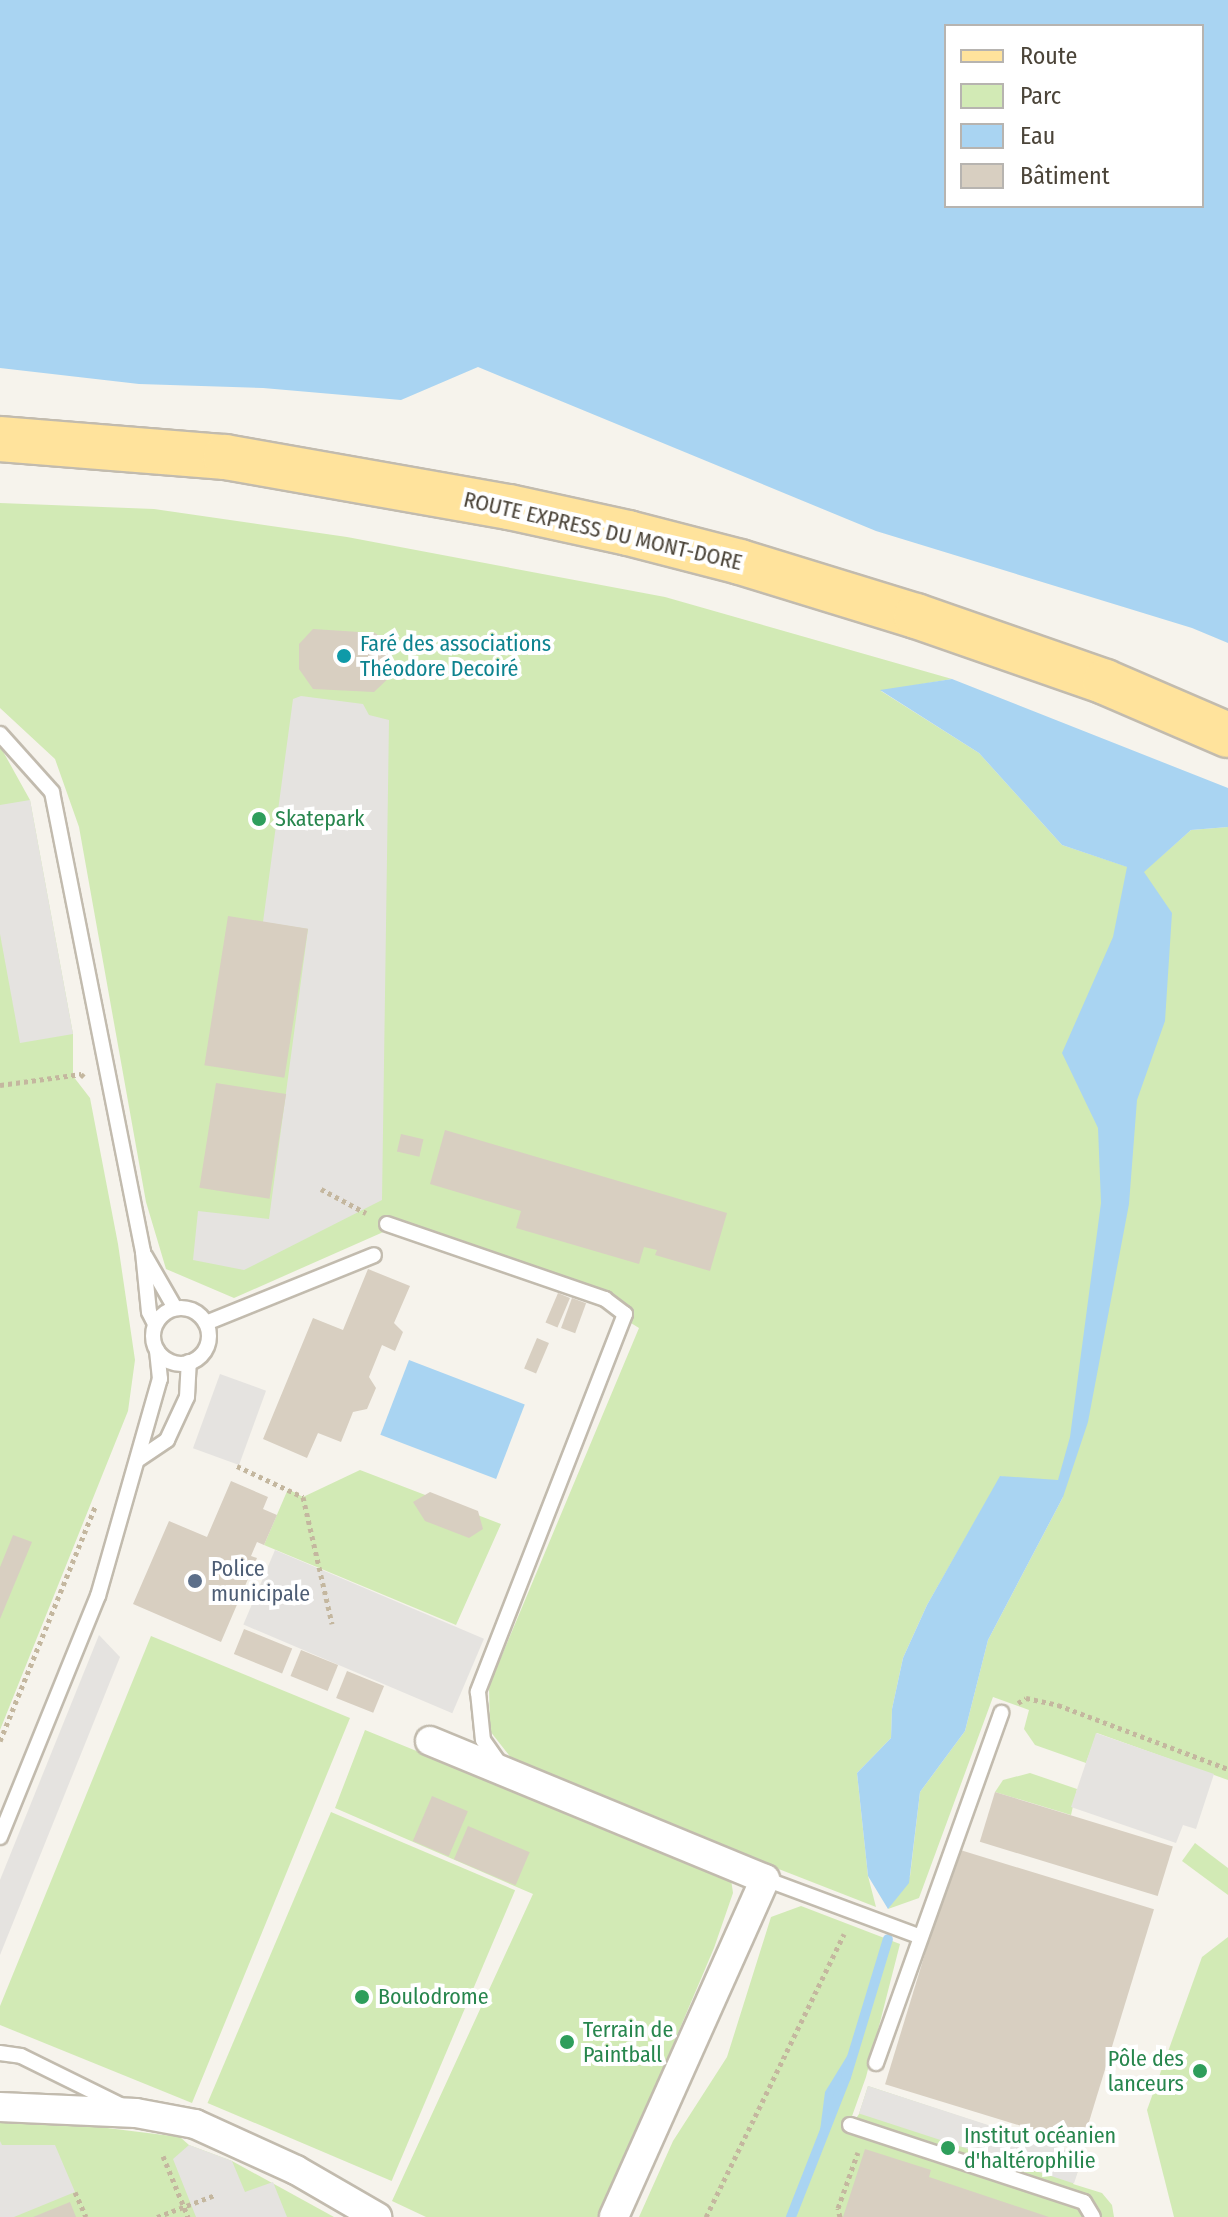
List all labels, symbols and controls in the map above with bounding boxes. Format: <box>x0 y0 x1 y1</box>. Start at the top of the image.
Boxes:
legend <box>944 24 1204 208</box>
text: Route <box>1020 42 1077 70</box>
text: Parc <box>1020 82 1061 110</box>
text: Eau <box>1020 122 1055 150</box>
text: Bâtiment <box>1020 162 1110 190</box>
street label: ROUTE EXPRESS DU MONT-DORE <box>461 486 745 576</box>
place label: Faré des associations Théodore Decoiré <box>360 630 551 682</box>
marker: Faré des associations Théodore Decoiré <box>335 647 353 665</box>
place label: Skatepark <box>275 806 365 832</box>
marker: Skatepark <box>250 810 268 828</box>
place label: Police municipale <box>211 1555 310 1606</box>
marker: Police municipale <box>186 1572 204 1590</box>
place label: Boulodrome <box>378 1984 489 2010</box>
marker: Boulodrome <box>353 1988 371 2006</box>
place label: Terrain de Paintball <box>583 2016 673 2068</box>
marker: Terrain de Paintball <box>558 2033 576 2051</box>
place label: Pôle des lanceurs <box>1108 2045 1184 2096</box>
marker: Pôle des lanceurs <box>1191 2062 1209 2080</box>
place label: Institut océanien d'haltérophilie <box>964 2122 1116 2174</box>
marker: Institut océanien d'haltérophilie <box>939 2139 957 2157</box>

